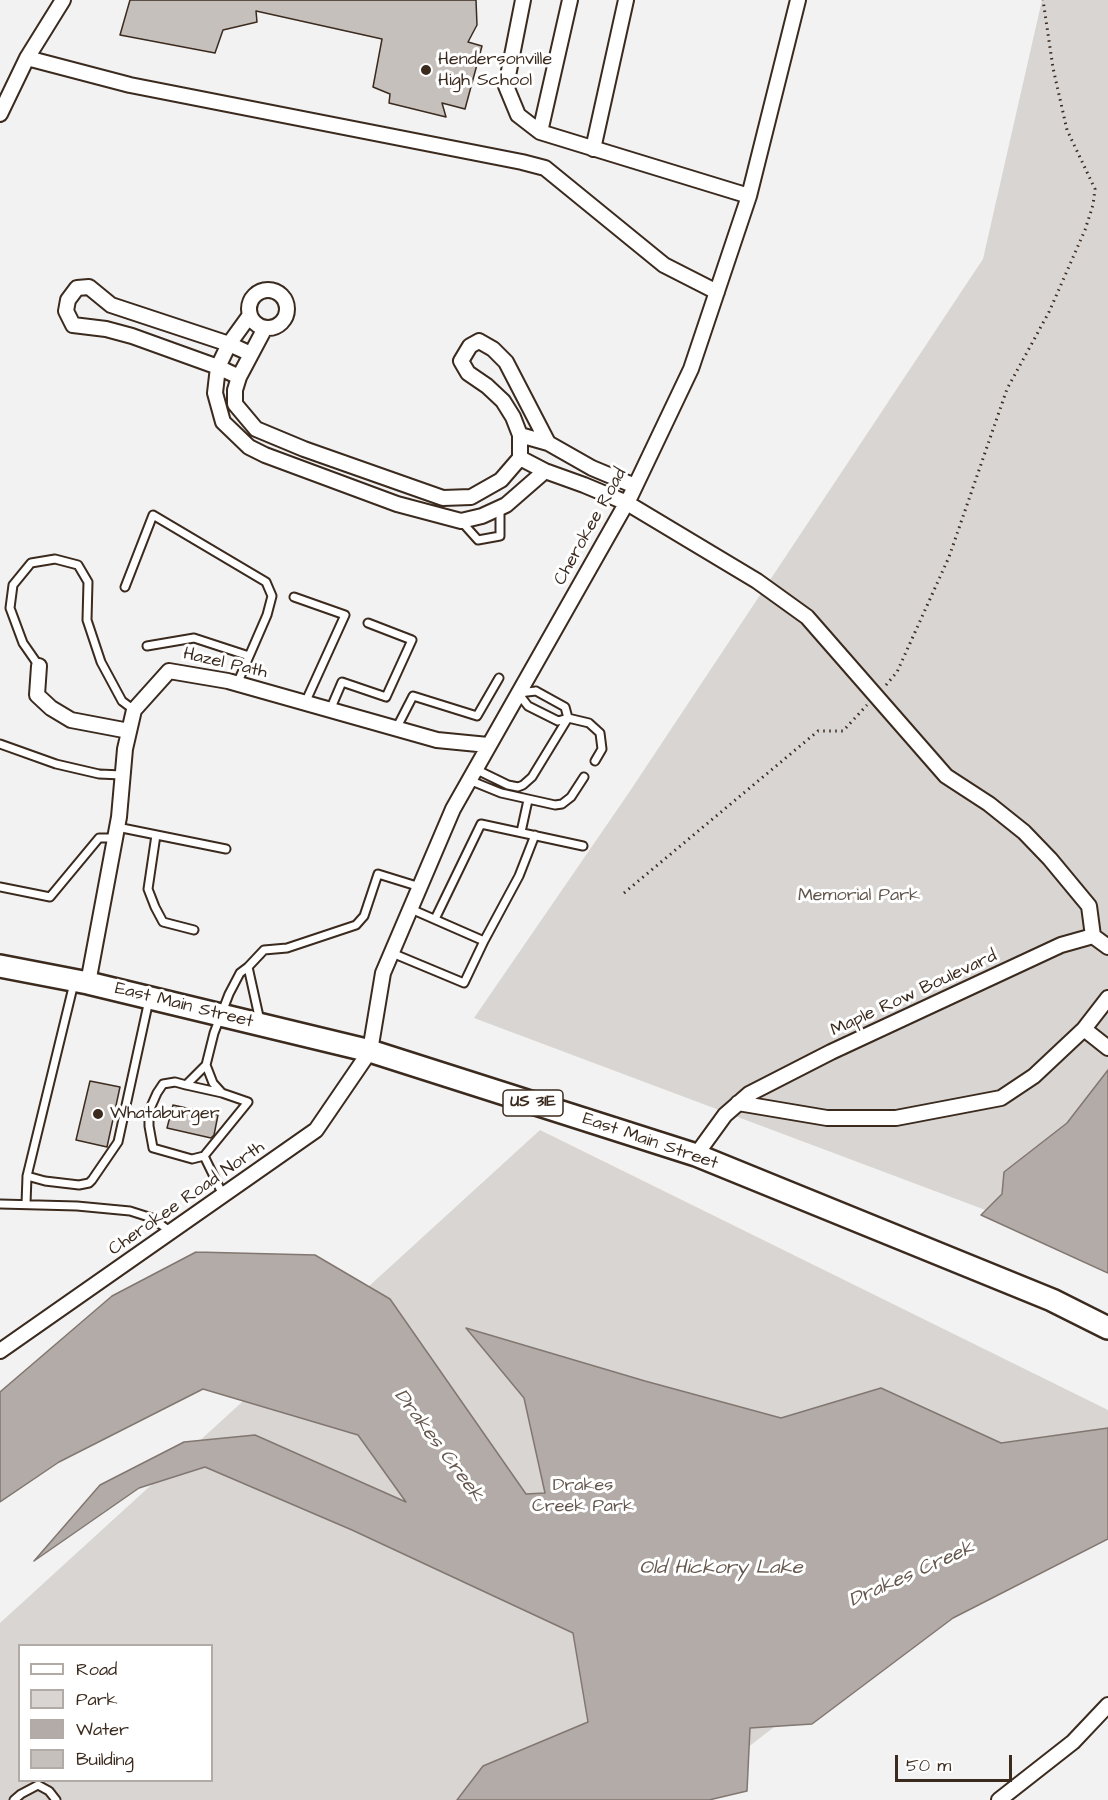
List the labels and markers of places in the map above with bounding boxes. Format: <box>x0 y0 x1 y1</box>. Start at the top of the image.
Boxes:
place label: Hendersonville High School <box>438 49 552 92</box>
marker: Hendersonville High School <box>419 63 433 77</box>
place label: Whataburger <box>110 1103 220 1125</box>
marker: Whataburger <box>91 1107 105 1121</box>

